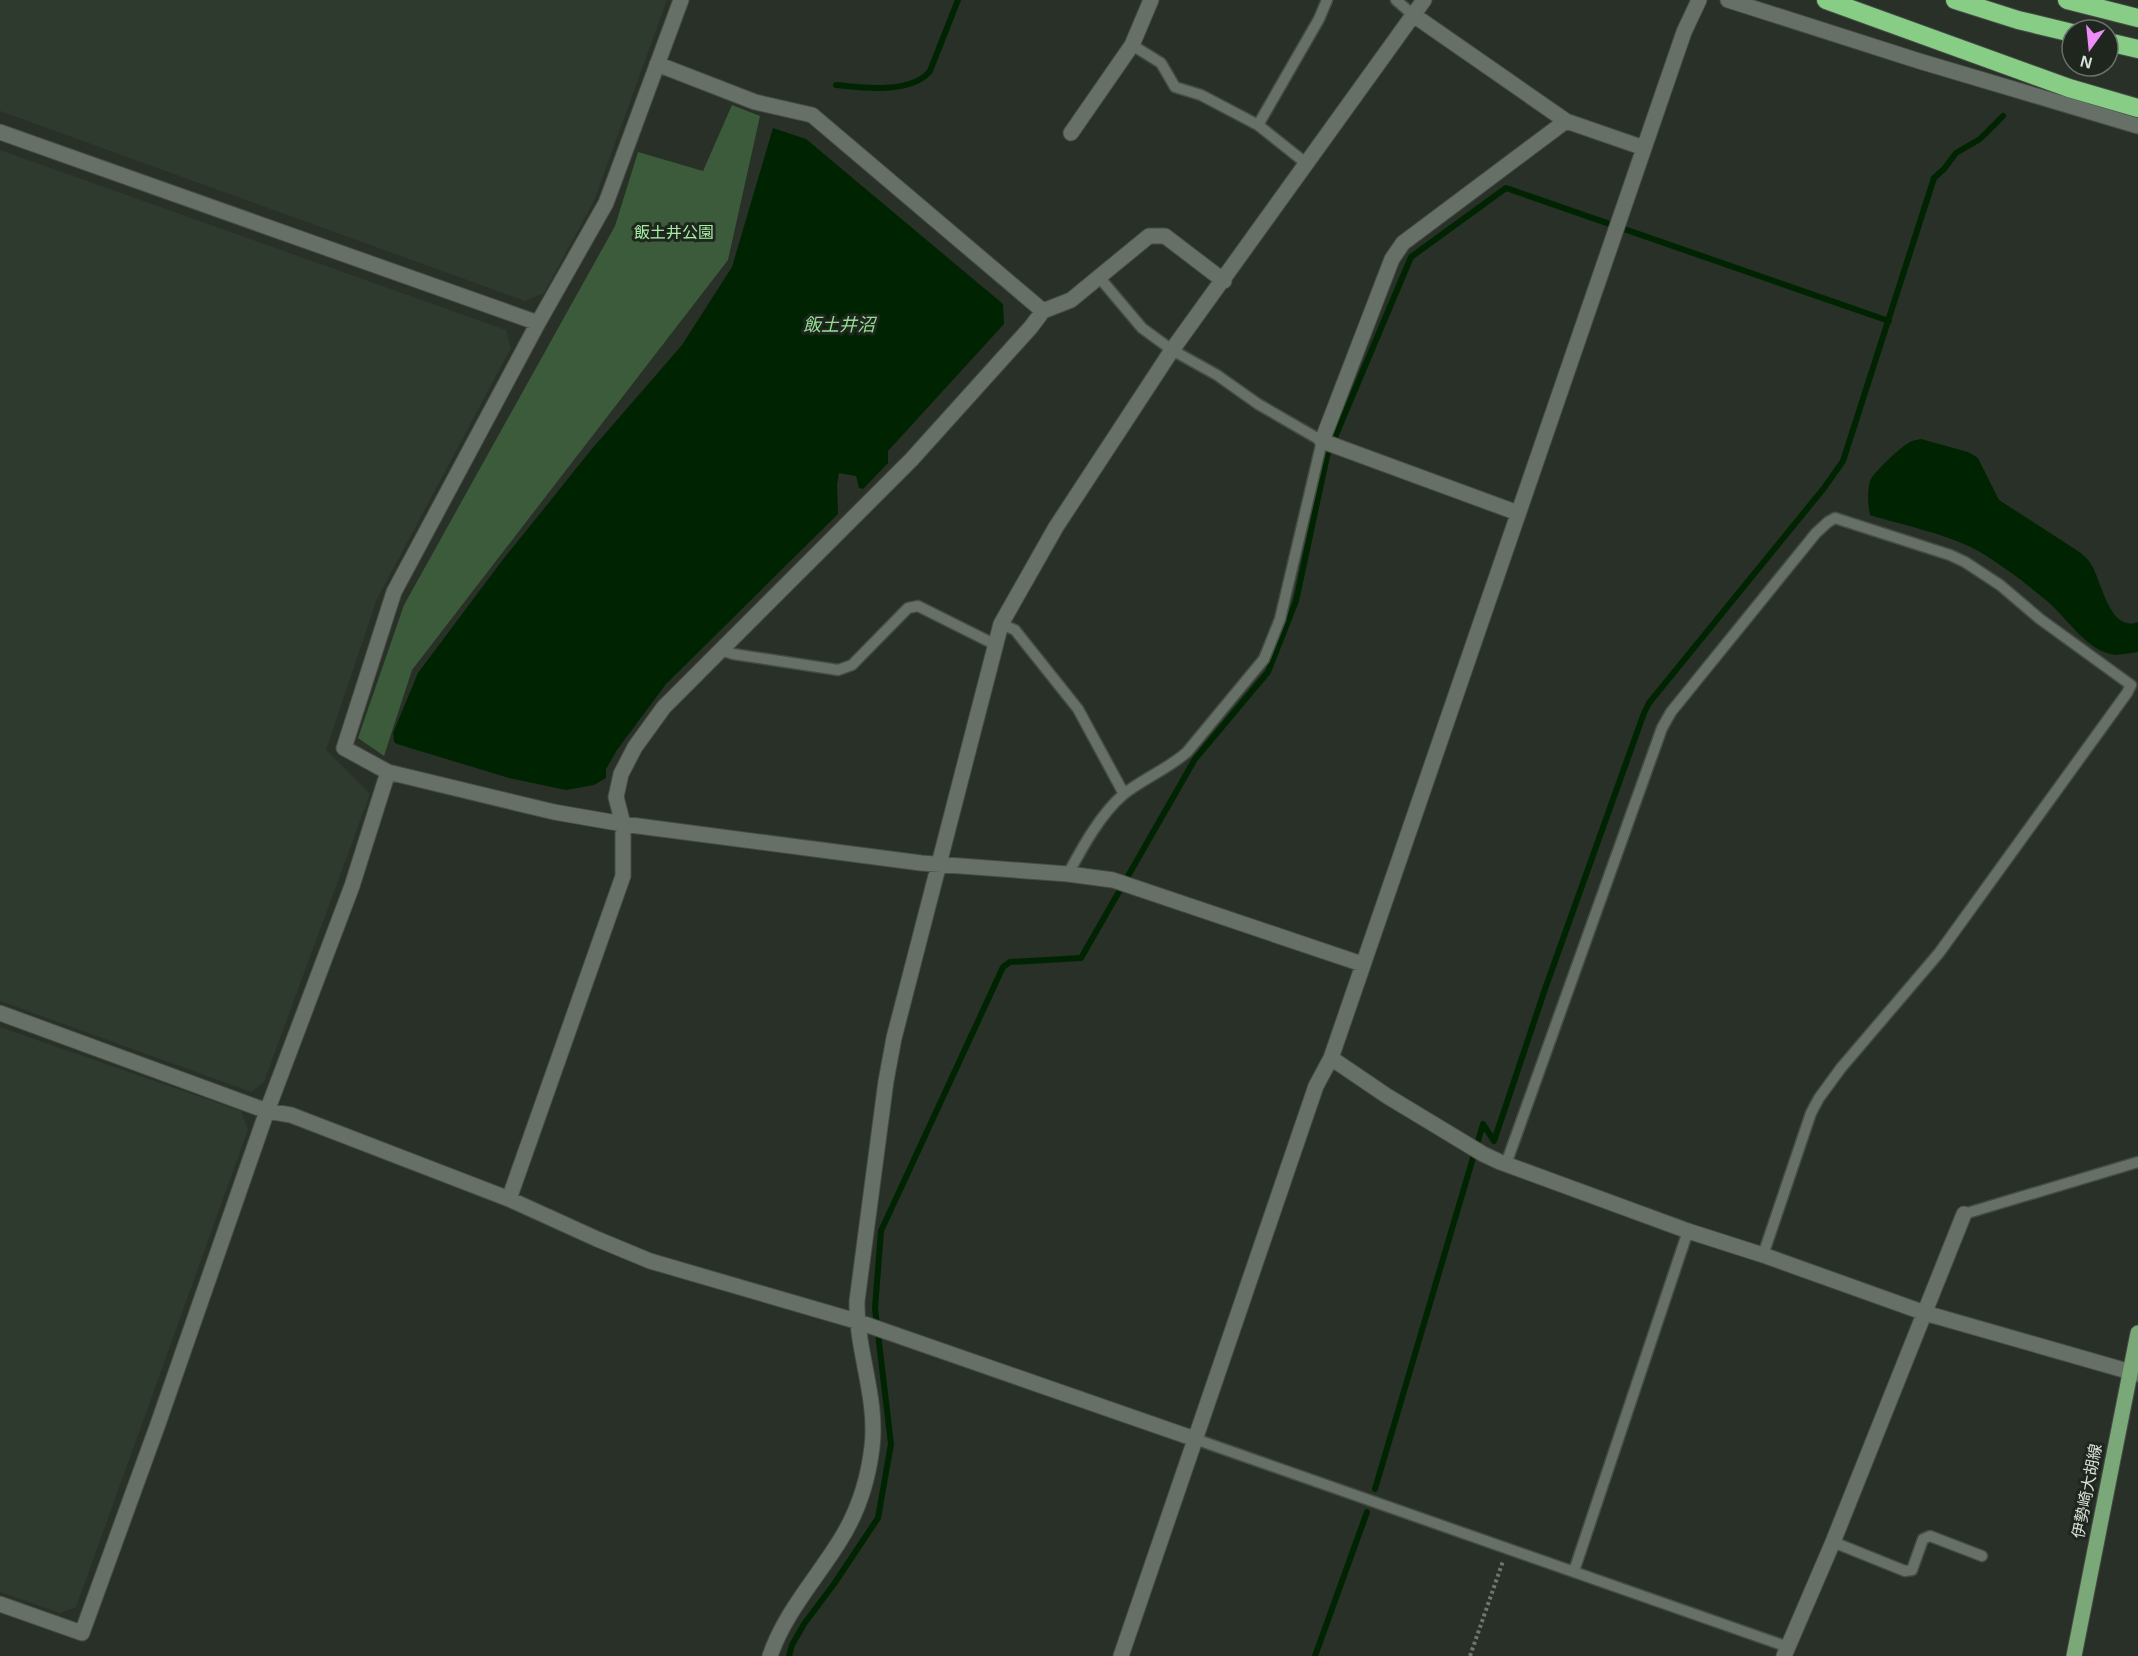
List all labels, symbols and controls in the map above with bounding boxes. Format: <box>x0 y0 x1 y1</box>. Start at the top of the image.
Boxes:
north arrow <box>2060 18 2120 78</box>
text: N <box>2078 52 2094 72</box>
park label: 飯土井公園 <box>634 224 714 241</box>
water label: 飯土井沼 <box>803 315 878 335</box>
street label: 伊勢崎大胡線 <box>2069 1442 2105 1540</box>

